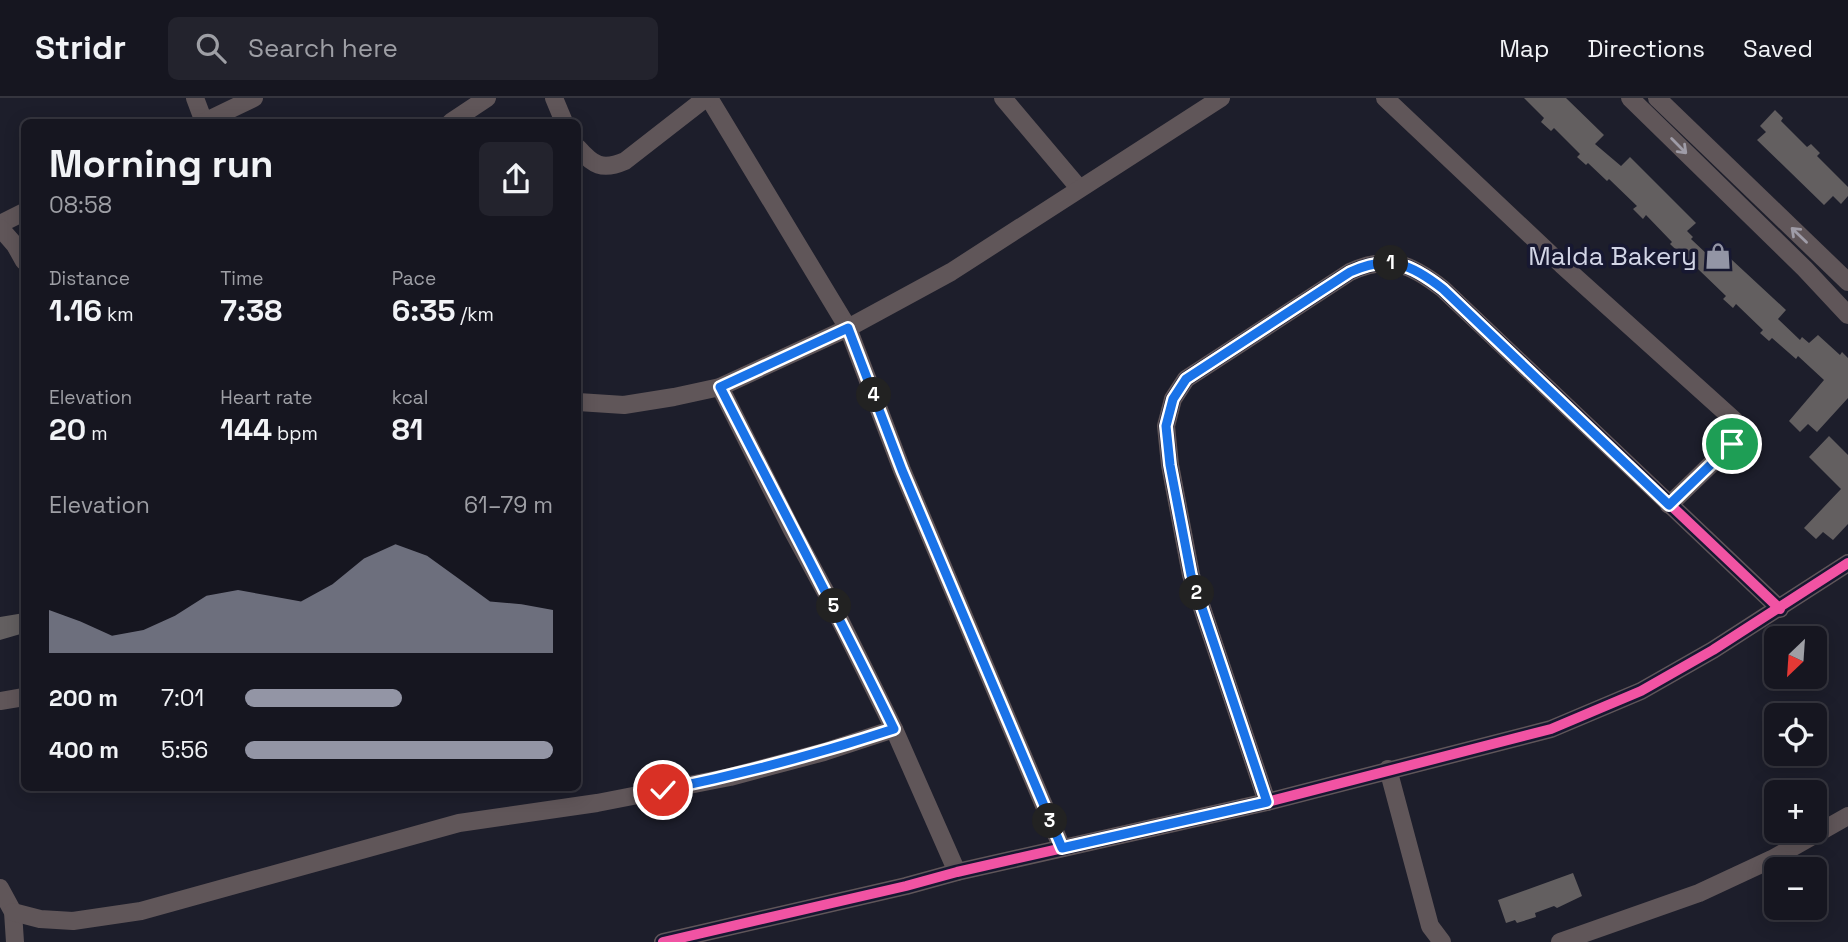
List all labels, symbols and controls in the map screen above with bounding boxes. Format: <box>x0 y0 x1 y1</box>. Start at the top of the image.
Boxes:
search box <box>168 17 658 80</box>
text: Stridr <box>35 27 126 69</box>
icon: search <box>192 29 230 67</box>
text: Search here <box>248 31 398 65</box>
text: Map <box>1499 33 1549 64</box>
text: Directions <box>1587 33 1705 64</box>
text: Saved <box>1743 33 1813 64</box>
one-way arrow <box>1670 137 1687 154</box>
text: Morning run <box>49 140 274 188</box>
button: share <box>479 142 553 216</box>
text: 08:58 <box>49 190 112 220</box>
one-way arrow <box>1791 226 1808 243</box>
place label: Malda Bakery <box>1528 239 1697 273</box>
shop icon: Malda Bakery <box>1703 241 1733 271</box>
pin: 1 <box>1374 246 1408 280</box>
text: 1 <box>1386 250 1395 275</box>
text: Distance <box>49 266 130 291</box>
text: Time <box>220 266 264 291</box>
text: Pace <box>392 266 436 291</box>
text: 1.16 <box>49 291 102 330</box>
text: 7:38 <box>220 291 282 330</box>
text: 6:35 <box>392 291 455 330</box>
text: km <box>102 302 134 327</box>
text: /km <box>455 302 494 327</box>
pin: 4 <box>856 378 892 412</box>
text: 4 <box>867 382 880 407</box>
text: Elevation <box>49 385 132 410</box>
text: Heart rate <box>220 385 313 410</box>
text: kcal <box>392 385 428 410</box>
text: 20 <box>49 410 86 449</box>
text: 144 <box>220 410 272 449</box>
text: 81 <box>392 410 423 449</box>
pin <box>1702 414 1762 474</box>
text: m <box>86 421 108 446</box>
text: bpm <box>272 421 318 446</box>
icon: arrive <box>1713 425 1751 463</box>
text: Elevation <box>49 490 150 520</box>
text: 61–79 m <box>464 490 553 520</box>
pin: 2 <box>1180 575 1214 610</box>
text: 2 <box>1191 580 1202 605</box>
pin: 5 <box>816 588 852 624</box>
text: 5 <box>828 593 839 618</box>
north arrow <box>1764 626 1827 690</box>
map controls <box>1764 626 1827 920</box>
text: 200 m <box>49 683 118 713</box>
text: 7:01 <box>161 683 204 713</box>
button: locate <box>1764 703 1827 766</box>
text: 400 m <box>49 735 119 765</box>
text: 5:56 <box>161 735 208 765</box>
pin <box>633 760 693 820</box>
icon: check <box>644 771 682 809</box>
button: + <box>1764 780 1827 843</box>
pin: 3 <box>1032 804 1068 838</box>
text: 3 <box>1044 808 1055 833</box>
button: − <box>1764 857 1827 920</box>

